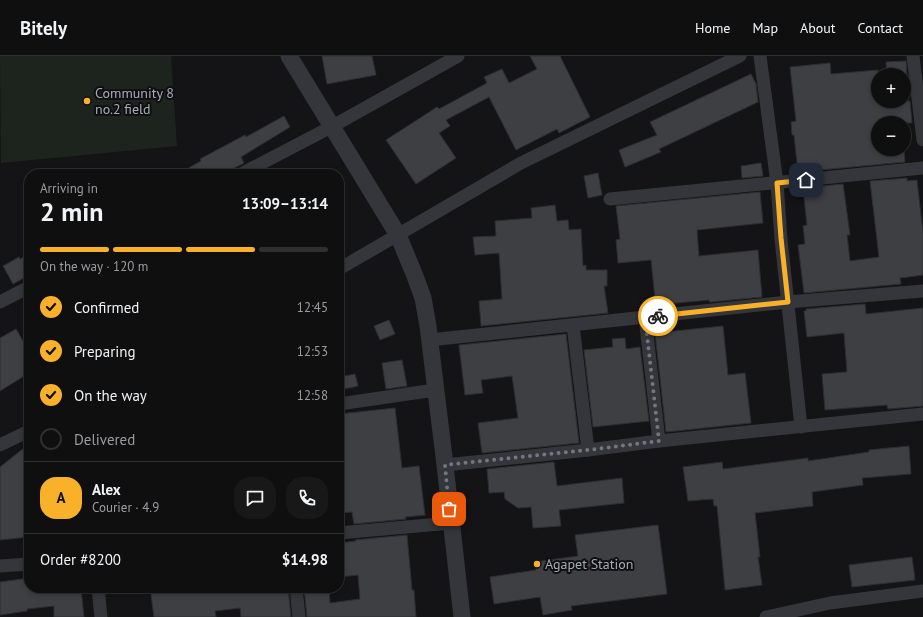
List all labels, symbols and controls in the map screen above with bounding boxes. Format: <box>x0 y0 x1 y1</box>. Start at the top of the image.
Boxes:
text: Bitely <box>20 16 67 40</box>
text: Home <box>695 19 730 37</box>
text: Map <box>752 19 778 37</box>
text: About <box>800 19 836 37</box>
text: Contact <box>858 19 903 37</box>
map controls <box>871 68 911 156</box>
button: + <box>871 68 911 108</box>
place label: Community 8 no.2 field <box>95 84 174 118</box>
marker: Community 8 no.2 field <box>82 96 92 106</box>
button: − <box>871 116 911 156</box>
pin <box>789 163 823 197</box>
icon: home <box>795 169 817 191</box>
text: Arriving in <box>40 180 98 197</box>
text: 13:09–13:14 <box>242 194 328 213</box>
text: 2 min <box>40 195 103 228</box>
text: On the way · 120 m <box>40 258 148 275</box>
icon: check <box>40 296 62 318</box>
courier <box>638 296 678 336</box>
text: Confirmed <box>74 298 139 317</box>
text: 12:45 <box>297 299 328 316</box>
icon: bike <box>647 305 669 327</box>
icon: check <box>40 340 62 362</box>
text: Preparing <box>74 342 136 361</box>
text: 12:53 <box>297 343 328 360</box>
icon: check <box>40 384 62 406</box>
text: On the way <box>74 386 147 405</box>
text: 12:58 <box>297 387 328 404</box>
text: Delivered <box>74 430 135 449</box>
button: chat <box>234 477 276 519</box>
button: phone <box>286 477 328 519</box>
text: Alex <box>92 480 121 499</box>
text: A <box>56 488 66 507</box>
pin <box>432 492 466 526</box>
icon: bag <box>438 498 460 520</box>
text: Courier · 4.9 <box>92 499 159 516</box>
text: Order #8200 <box>40 550 121 569</box>
text: $14.98 <box>282 550 328 569</box>
place label: Agapet Station <box>545 555 633 573</box>
marker: Agapet Station <box>532 559 542 569</box>

